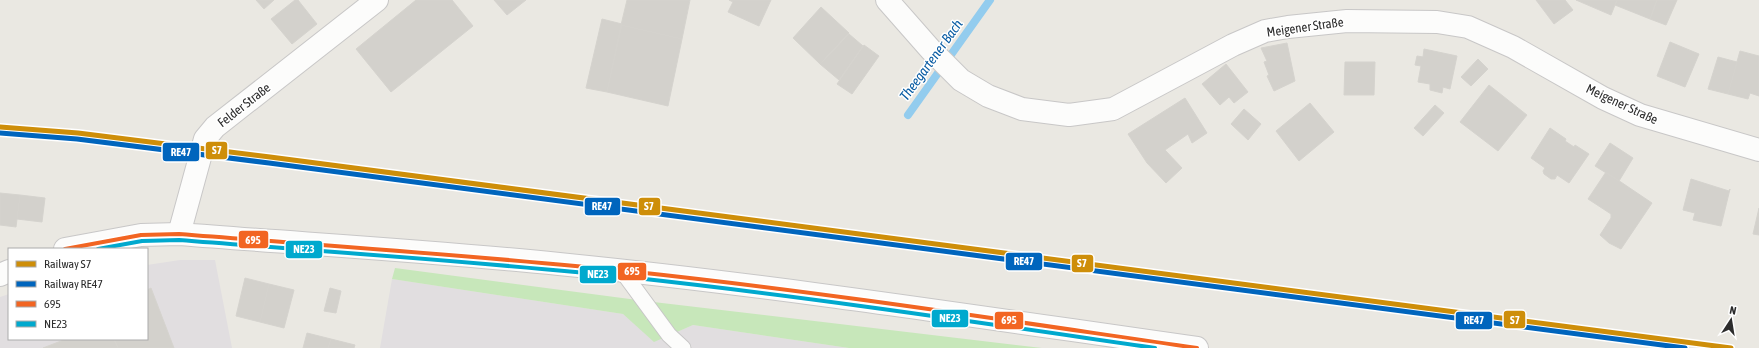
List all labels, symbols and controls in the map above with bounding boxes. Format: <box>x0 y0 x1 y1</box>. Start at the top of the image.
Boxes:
street label: Meigener Straße <box>1266 14 1345 40</box>
water label: Theegartener Bach <box>896 16 966 104</box>
street label: Felder Straße <box>215 80 273 130</box>
street label: Meigener Straße <box>1584 81 1660 127</box>
line badge: S7 <box>205 141 228 160</box>
line badge: RE47 <box>162 142 200 162</box>
text: S7 <box>212 144 222 156</box>
text: RE47 <box>171 146 191 158</box>
line badge: RE47 <box>584 197 621 216</box>
line badge: S7 <box>638 197 661 216</box>
text: RE47 <box>592 200 612 212</box>
text: S7 <box>644 200 654 212</box>
line badge: 695 <box>238 230 269 249</box>
text: 695 <box>245 234 261 246</box>
line badge: NE23 <box>285 240 323 259</box>
text: NE23 <box>293 243 315 255</box>
legend <box>8 248 148 340</box>
line badge: RE47 <box>1005 252 1043 271</box>
line badge: S7 <box>1071 254 1094 273</box>
text: RE47 <box>1014 255 1034 267</box>
text: Railway S7 <box>44 257 92 271</box>
text: S7 <box>1077 257 1087 269</box>
line badge: 695 <box>617 262 647 281</box>
line badge: NE23 <box>579 265 617 284</box>
text: 695 <box>624 265 640 277</box>
text: NE23 <box>587 268 609 280</box>
text: Railway RE47 <box>44 277 103 291</box>
text: 695 <box>44 297 61 311</box>
north arrow <box>1711 300 1751 340</box>
text: N <box>1729 304 1738 317</box>
line badge: NE23 <box>931 309 969 328</box>
line badge: S7 <box>1503 310 1526 329</box>
line badge: 695 <box>994 311 1024 330</box>
line badge: RE47 <box>1455 311 1493 330</box>
text: NE23 <box>939 312 961 324</box>
text: 695 <box>1001 314 1017 326</box>
text: RE47 <box>1464 314 1484 326</box>
text: S7 <box>1510 314 1520 326</box>
text: NE23 <box>44 317 67 331</box>

